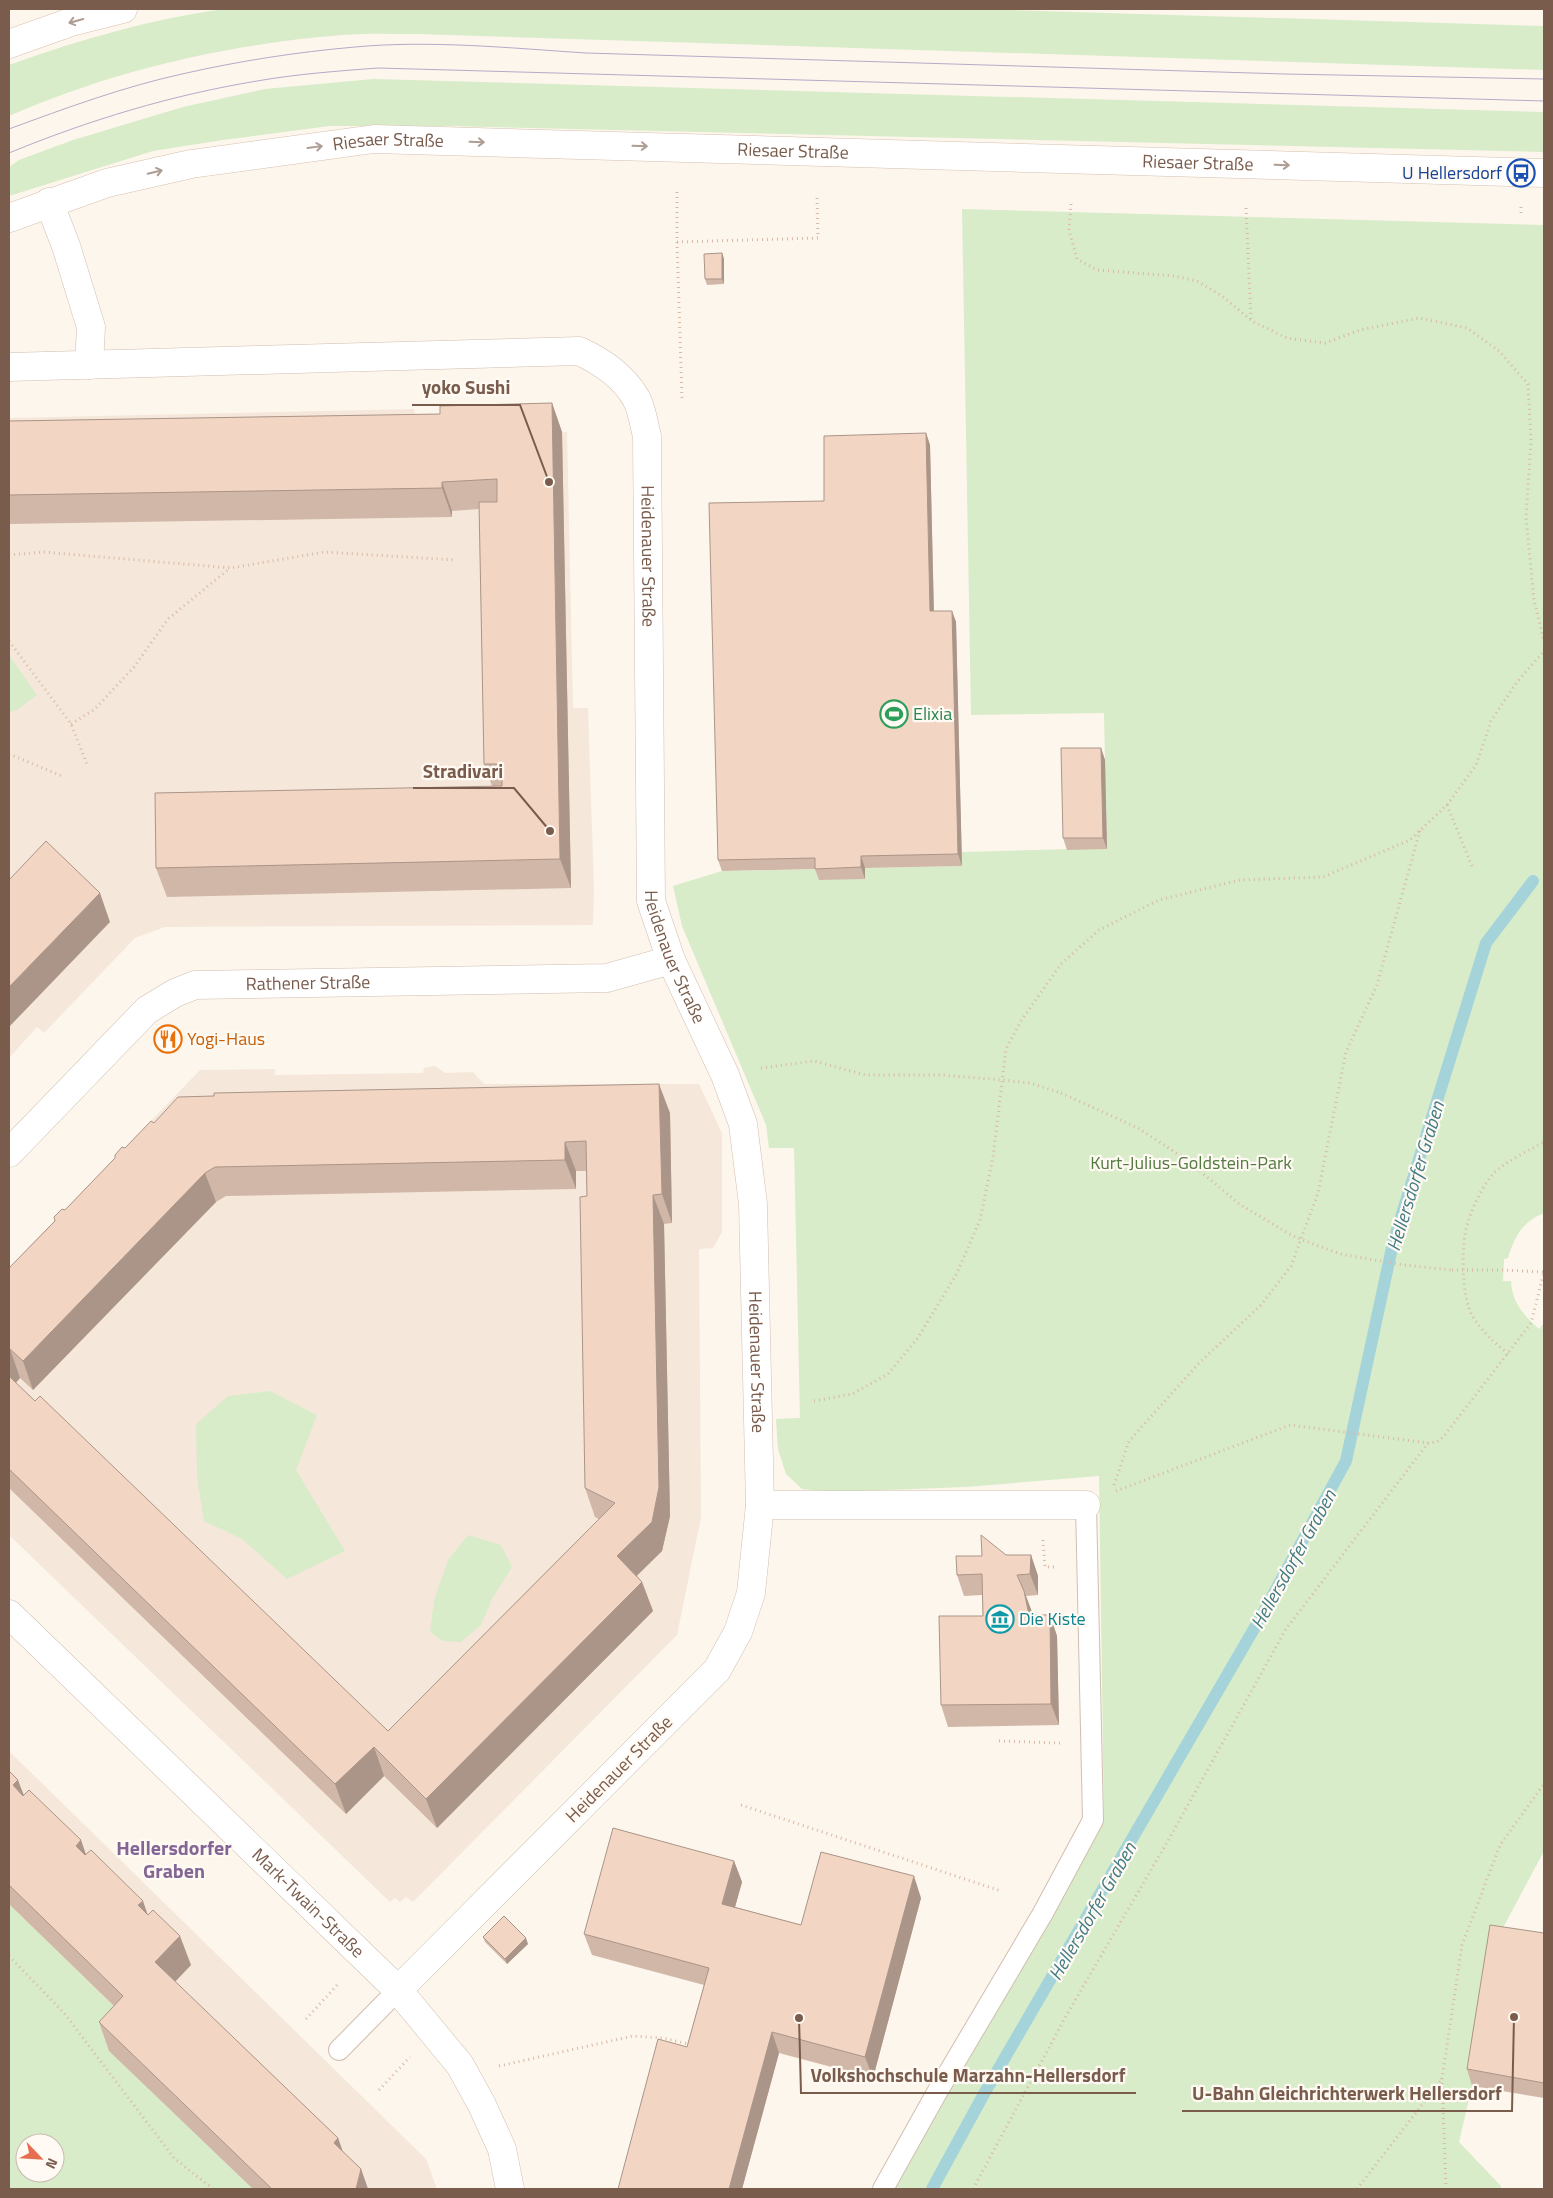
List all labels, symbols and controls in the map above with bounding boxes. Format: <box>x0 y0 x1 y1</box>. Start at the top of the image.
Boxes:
one-way arrow <box>68 17 84 27</box>
street label: Riesaer Straße <box>331 125 444 158</box>
street label: Riesaer Straße <box>737 136 849 166</box>
one-way arrow <box>469 137 485 146</box>
one-way arrow <box>307 141 323 151</box>
one-way arrow <box>631 142 647 151</box>
street label: Riesaer Straße <box>1142 147 1254 178</box>
bus stop icon: U Hellersdorf <box>1506 158 1536 188</box>
place label: U Hellersdorf <box>1402 159 1502 186</box>
one-way arrow <box>1274 161 1290 170</box>
one-way arrow <box>146 167 162 176</box>
callout: yoko Sushi <box>412 371 520 405</box>
text: yoko Sushi <box>422 372 510 401</box>
street label: Heidenauer Straße <box>634 485 663 627</box>
sports icon: Elixia <box>879 699 909 729</box>
place label: Elixia <box>913 700 952 727</box>
callout: Stradivari <box>413 754 514 788</box>
text: Stradivari <box>423 756 503 785</box>
street label: Heidenauer Straße <box>638 890 713 1028</box>
street label: Rathener Straße <box>245 968 371 997</box>
restaurant icon: Yogi-Haus <box>153 1024 183 1054</box>
place label: Yogi-Haus <box>187 1025 265 1052</box>
water label: Hellersdorfer Graben <box>1378 1097 1451 1254</box>
park label: Kurt-Julius-Goldstein-Park <box>1090 1149 1292 1176</box>
street label: Heidenauer Straße <box>742 1291 772 1433</box>
water label: Hellersdorfer Graben <box>1242 1483 1343 1634</box>
museum icon: Die Kiste <box>985 1604 1015 1634</box>
place label: Die Kiste <box>1019 1605 1086 1632</box>
street label: Heidenauer Straße <box>559 1709 678 1828</box>
district label: Hellersdorfer Graben <box>116 1832 232 1886</box>
water label: Hellersdorfer Graben <box>1040 1836 1143 1985</box>
street label: Mark-Twain-Straße <box>246 1842 371 1964</box>
callout: Volkshochschule Marzahn-Hellersdorf <box>801 2059 1136 2093</box>
text: Volkshochschule Marzahn-Hellersdorf <box>811 2060 1126 2089</box>
callout: U-Bahn Gleichrichterwerk Hellersdorf <box>1182 2077 1512 2111</box>
text: U-Bahn Gleichrichterwerk Hellersdorf <box>1192 2078 1502 2107</box>
north arrow <box>15 2133 65 2183</box>
text: N <box>41 2155 64 2173</box>

